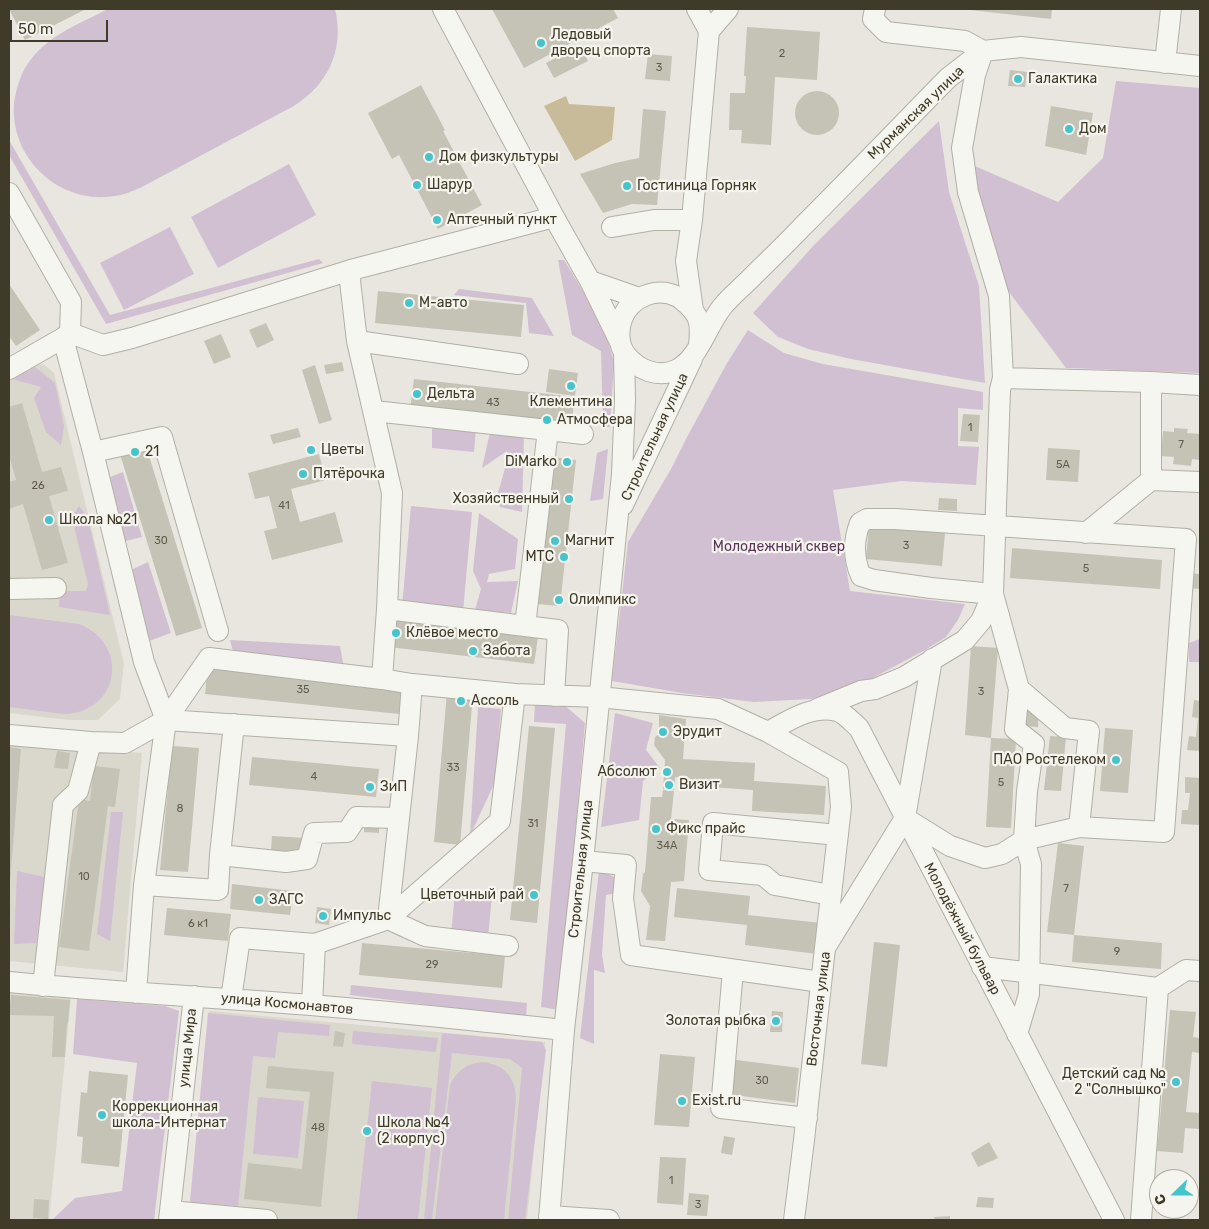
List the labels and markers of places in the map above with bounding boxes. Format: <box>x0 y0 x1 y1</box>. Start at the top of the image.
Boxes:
place label: Ледовый дворец спорта <box>551 27 651 59</box>
marker: Ледовый дворец спорта <box>535 37 547 49</box>
place label: Галактика <box>1028 71 1097 87</box>
marker: Галактика <box>1012 73 1024 85</box>
place label: Дом <box>1079 121 1106 137</box>
marker: Дом <box>1063 123 1075 135</box>
place label: Дом физкультуры <box>439 149 559 165</box>
marker: Дом физкультуры <box>423 151 435 163</box>
place label: Шарур <box>427 177 472 193</box>
place label: Гостиница Горняк <box>637 178 757 194</box>
marker: Шарур <box>411 179 423 191</box>
marker: Гостиница Горняк <box>621 180 633 192</box>
place label: Аптечный пункт <box>447 212 557 228</box>
marker: Аптечный пункт <box>431 214 443 226</box>
place label: М-авто <box>419 295 468 311</box>
marker: М-авто <box>403 297 415 309</box>
marker: Клементина <box>565 380 577 392</box>
place label: Дельта <box>427 386 475 402</box>
marker: Дельта <box>411 388 423 400</box>
place label: Клементина <box>530 394 612 410</box>
place label: Атмосфера <box>557 412 633 428</box>
marker: Атмосфера <box>541 414 553 426</box>
place label: Цветы <box>321 442 364 458</box>
place label: 21 <box>145 444 159 460</box>
marker: Цветы <box>305 444 317 456</box>
marker: 21 <box>129 446 141 458</box>
place label: DiMarko <box>505 454 557 470</box>
marker: DiMarko <box>561 456 573 468</box>
place label: Пятёрочка <box>313 466 385 482</box>
marker: Пятёрочка <box>297 468 309 480</box>
place label: Хозяйственный <box>453 491 559 507</box>
marker: Хозяйственный <box>563 493 575 505</box>
place label: Школа №21 <box>59 512 137 528</box>
marker: Школа №21 <box>43 514 55 526</box>
place label: Магнит <box>565 533 614 549</box>
marker: Магнит <box>549 535 561 547</box>
place label: МТС <box>525 549 554 565</box>
marker: МТС <box>558 551 570 563</box>
place label: Олимпикс <box>569 592 636 608</box>
marker: Олимпикс <box>553 594 565 606</box>
place label: Клёвое место <box>406 625 498 641</box>
marker: Клёвое место <box>390 627 402 639</box>
place label: Забота <box>483 643 530 659</box>
marker: Забота <box>467 645 479 657</box>
place label: Ассоль <box>471 693 519 709</box>
marker: Ассоль <box>455 695 467 707</box>
place label: Эрудит <box>673 724 722 740</box>
marker: Эрудит <box>657 726 669 738</box>
place label: ПАО Ростелеком <box>993 752 1106 768</box>
marker: ПАО Ростелеком <box>1110 754 1122 766</box>
place label: Абсолют <box>597 764 657 780</box>
marker: Абсолют <box>661 766 673 778</box>
place label: Визит <box>679 777 720 793</box>
place label: ЗиП <box>380 779 407 795</box>
marker: Визит <box>663 779 675 791</box>
marker: ЗиП <box>364 781 376 793</box>
place label: Фикс прайс <box>666 821 745 837</box>
marker: Фикс прайс <box>650 823 662 835</box>
place label: Цветочный рай <box>420 887 524 903</box>
marker: Цветочный рай <box>528 889 540 901</box>
place label: ЗАГС <box>269 892 304 908</box>
marker: ЗАГС <box>253 894 265 906</box>
place label: Импульс <box>333 908 391 924</box>
marker: Импульс <box>317 910 329 922</box>
place label: Золотая рыбка <box>666 1013 766 1029</box>
marker: Золотая рыбка <box>770 1015 782 1027</box>
place label: Детский сад № 2 "Солнышко" <box>1062 1066 1166 1098</box>
marker: Детский сад № 2 "Солнышко" <box>1170 1076 1182 1088</box>
place label: Exist.ru <box>692 1093 741 1109</box>
marker: Exist.ru <box>676 1095 688 1107</box>
place label: Коррекционная школа-Интернат <box>112 1099 226 1132</box>
marker: Коррекционная школа-Интернат <box>96 1109 108 1121</box>
place label: Школа №4 (2 корпус) <box>377 1115 450 1148</box>
marker: Школа №4 (2 корпус) <box>361 1125 373 1137</box>

